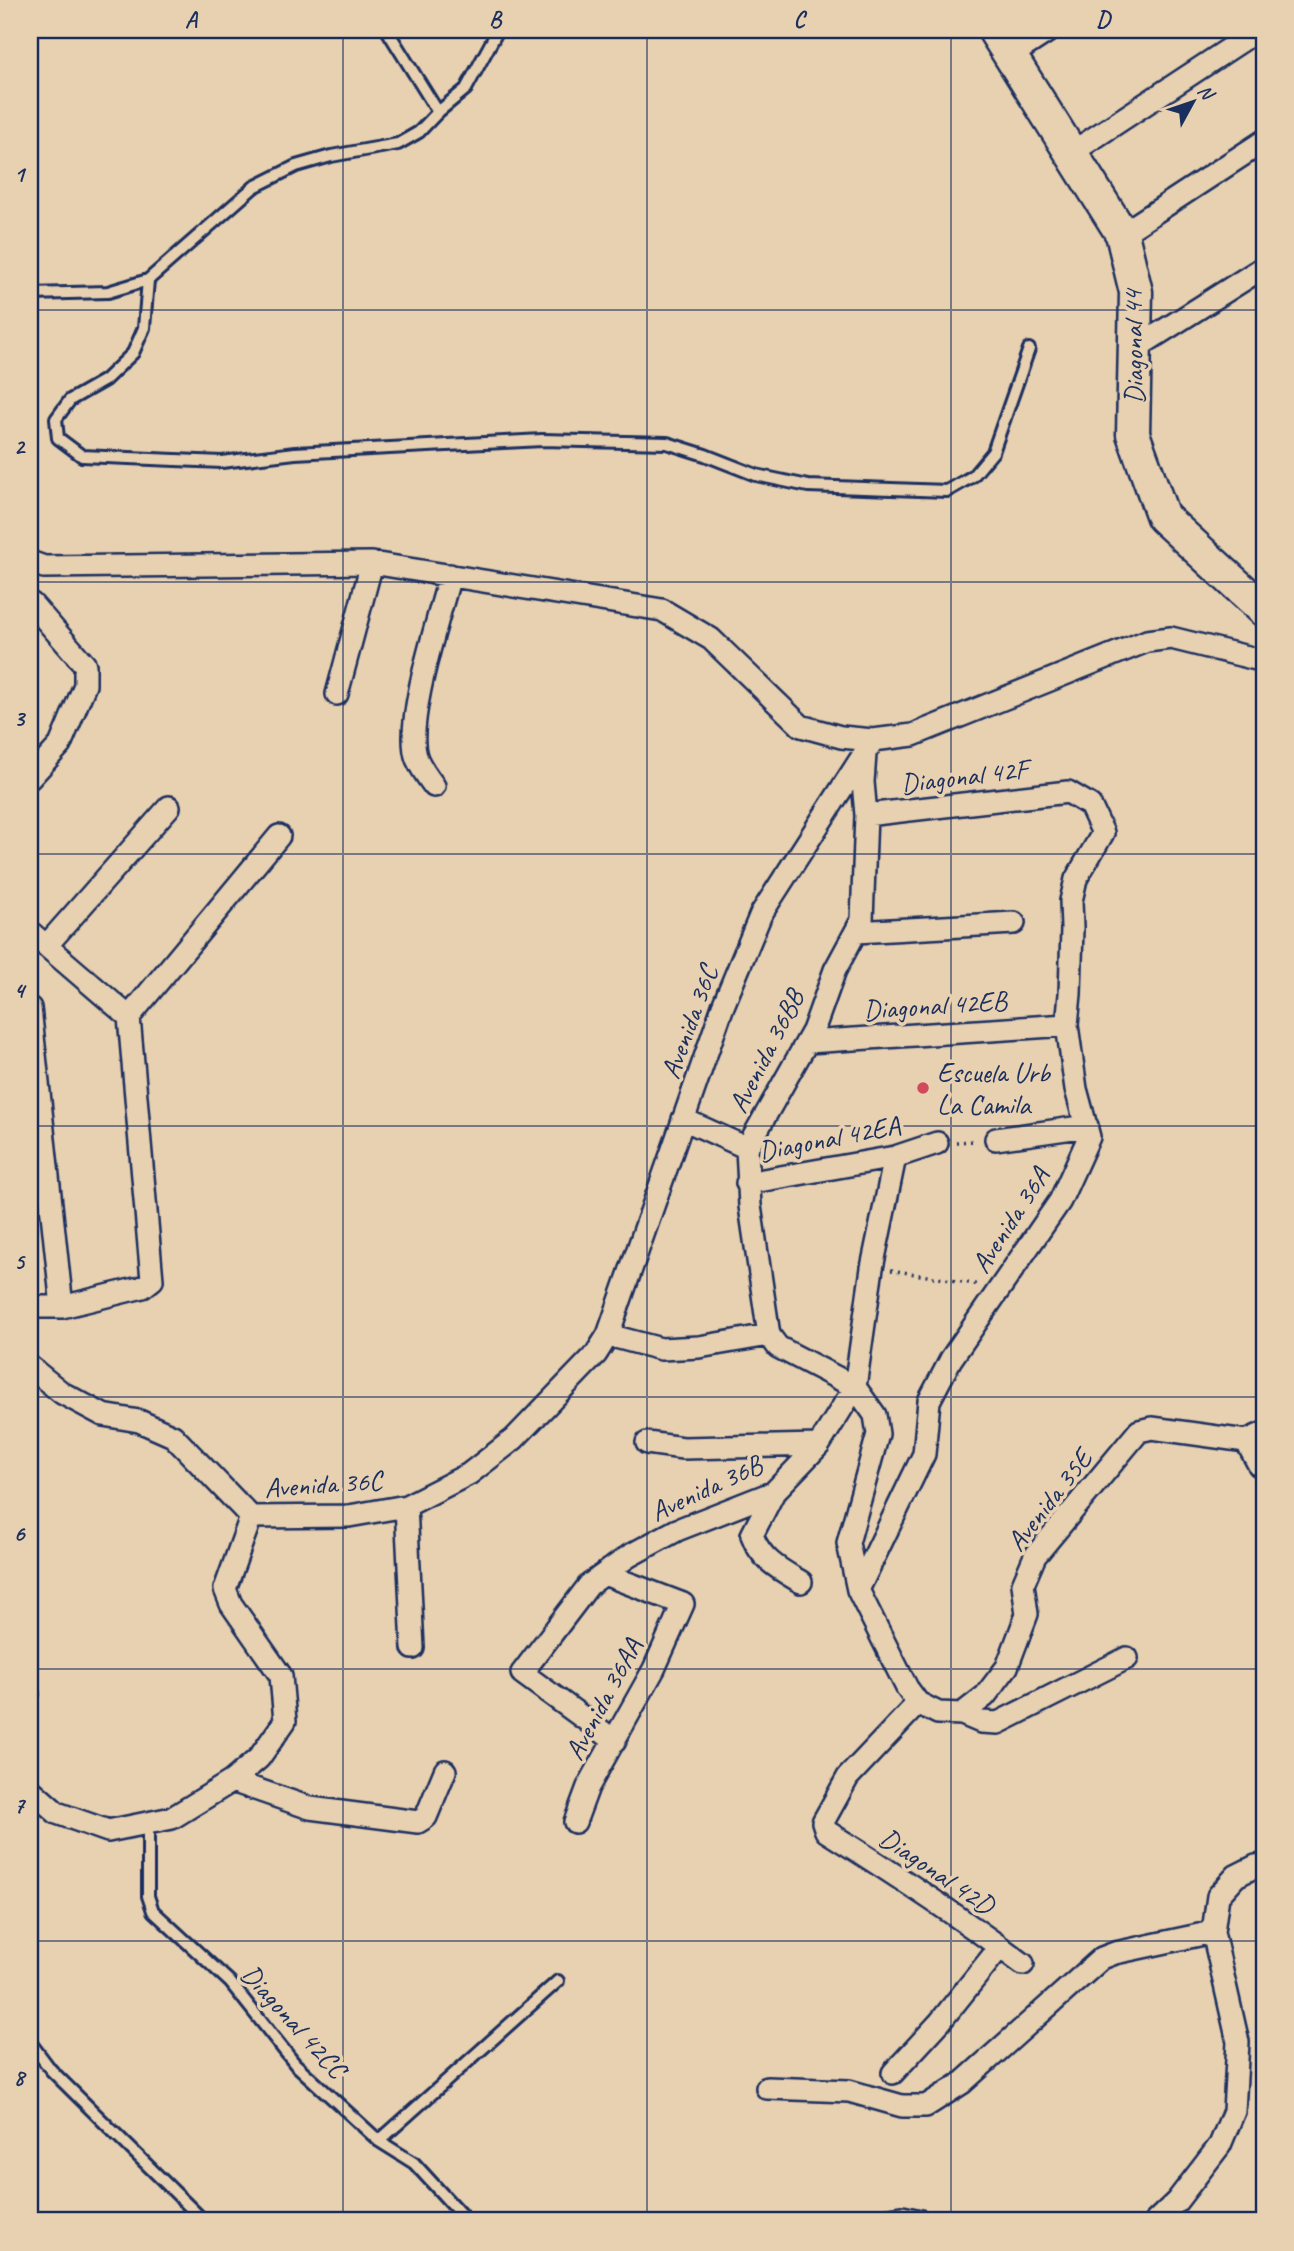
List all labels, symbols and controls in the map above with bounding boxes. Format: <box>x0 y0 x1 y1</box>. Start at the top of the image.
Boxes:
text: A <box>185 5 199 34</box>
text: B <box>489 5 503 34</box>
text: C <box>794 5 808 34</box>
text: D <box>1096 5 1112 34</box>
north arrow <box>1158 66 1228 136</box>
text: N <box>1192 79 1220 106</box>
text: 1 <box>14 160 27 189</box>
street label: Diagonal 44 <box>1114 287 1151 405</box>
text: 2 <box>14 432 27 461</box>
text: 3 <box>14 704 27 733</box>
street label: Diagonal 42F <box>899 750 1035 801</box>
street label: Avenida 36C <box>652 958 727 1083</box>
text: 4 <box>14 976 27 1005</box>
street label: Avenida 36BB <box>720 981 813 1118</box>
street label: Diagonal 42EB <box>862 982 1010 1027</box>
place label: Escuela Urb La Camila <box>937 1055 1051 1122</box>
marker: Escuela Urb La Camila <box>915 1080 931 1096</box>
street label: Diagonal 42EA <box>755 1107 904 1169</box>
street label: Avenida 36A <box>963 1159 1058 1279</box>
text: 5 <box>14 1247 26 1276</box>
street label: Avenida 35E <box>998 1440 1102 1558</box>
street label: Avenida 36B <box>645 1446 770 1529</box>
street label: Avenida 36C <box>263 1462 386 1506</box>
text: 6 <box>14 1519 27 1548</box>
street label: Avenida 36AA <box>556 1631 650 1766</box>
text: 7 <box>14 1791 27 1820</box>
street label: Diagonal 42D <box>873 1820 1003 1924</box>
street label: Diagonal 42CC <box>234 1957 357 2088</box>
text: 8 <box>14 2063 27 2092</box>

